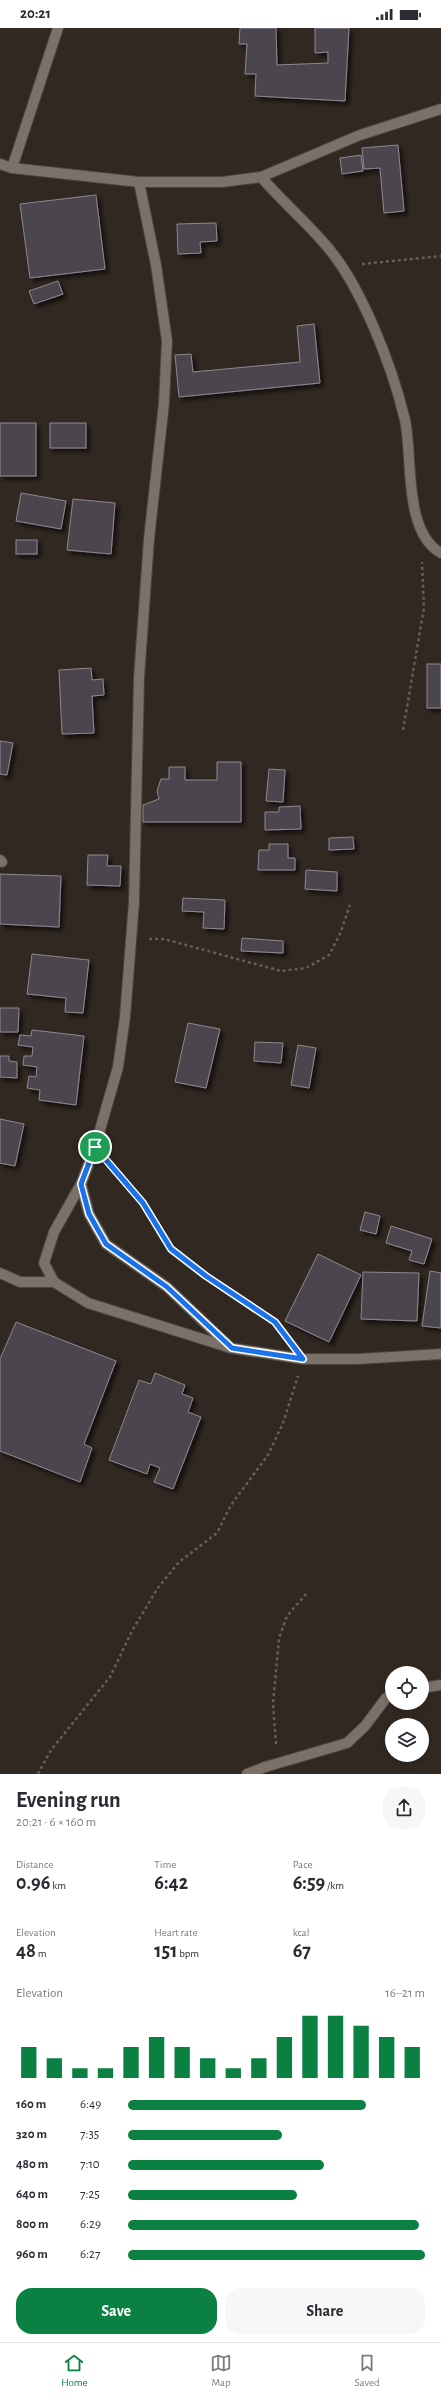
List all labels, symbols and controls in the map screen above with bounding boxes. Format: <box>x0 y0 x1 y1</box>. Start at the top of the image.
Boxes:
text: 20:21 <box>20 6 51 21</box>
pin <box>78 1130 112 1164</box>
icon: arrive <box>84 1136 106 1158</box>
map controls <box>385 1666 429 1762</box>
button: locate <box>385 1666 429 1710</box>
button: layers <box>385 1718 429 1762</box>
button: share <box>383 1787 425 1829</box>
text: Evening run <box>16 1789 121 1811</box>
text: 20:21 · 6 × 160 m <box>16 1816 96 1829</box>
text: Distance <box>16 1859 53 1870</box>
text: Time <box>154 1859 176 1870</box>
text: Pace <box>293 1859 312 1870</box>
text: 0.96 <box>16 1873 50 1893</box>
text: 6:42 <box>154 1873 188 1893</box>
text: 6:59 <box>293 1873 325 1893</box>
text: km <box>50 1880 66 1891</box>
text: /km <box>325 1880 344 1891</box>
text: Elevation <box>16 1927 56 1938</box>
text: Heart rate <box>154 1927 198 1938</box>
text: kcal <box>293 1927 309 1938</box>
text: 48 <box>16 1941 36 1961</box>
text: 151 <box>154 1941 177 1961</box>
text: 67 <box>293 1941 311 1961</box>
text: m <box>36 1948 47 1959</box>
text: bpm <box>177 1948 199 1959</box>
text: Elevation <box>16 1987 63 2000</box>
text: 16–21 m <box>385 1987 425 2000</box>
text: 160 m <box>16 2098 46 2111</box>
text: 6:49 <box>80 2098 101 2111</box>
text: 320 m <box>16 2128 47 2141</box>
text: 7:35 <box>80 2128 99 2141</box>
text: 480 m <box>16 2158 48 2171</box>
text: 7:10 <box>80 2158 100 2171</box>
text: 640 m <box>16 2188 48 2201</box>
text: 7:25 <box>80 2188 100 2201</box>
text: 800 m <box>16 2218 48 2231</box>
text: 6:29 <box>80 2218 101 2231</box>
text: 960 m <box>16 2248 48 2261</box>
text: 6:27 <box>80 2248 100 2261</box>
button: Save <box>16 2288 217 2334</box>
button: Share <box>225 2288 425 2334</box>
tab: Home <box>61 2352 88 2389</box>
tab: Map <box>210 2352 232 2389</box>
tab: Saved <box>355 2352 380 2389</box>

